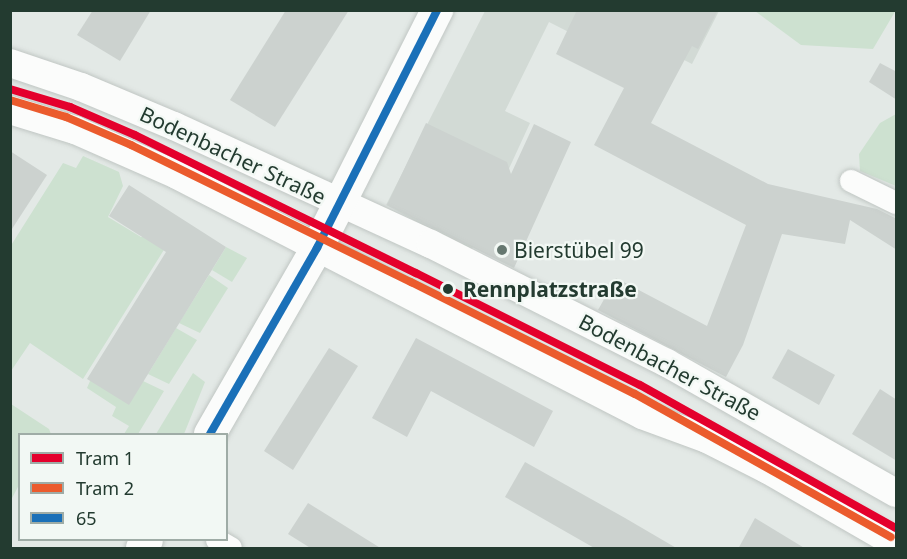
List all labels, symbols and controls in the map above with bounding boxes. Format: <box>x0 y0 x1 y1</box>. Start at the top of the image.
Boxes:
street label: Bodenbacher Straße <box>136 101 330 209</box>
place label: Bierstübel 99 <box>514 237 644 263</box>
marker: Bierstübel 99 <box>495 243 509 257</box>
place label: Rennplatzstraße <box>463 276 637 302</box>
marker: Rennplatzstraße <box>438 279 458 299</box>
street label: Bodenbacher Straße <box>575 308 765 426</box>
legend <box>18 433 228 541</box>
text: Tram 1 <box>76 446 134 470</box>
text: Tram 2 <box>76 476 134 500</box>
text: 65 <box>76 506 97 530</box>

